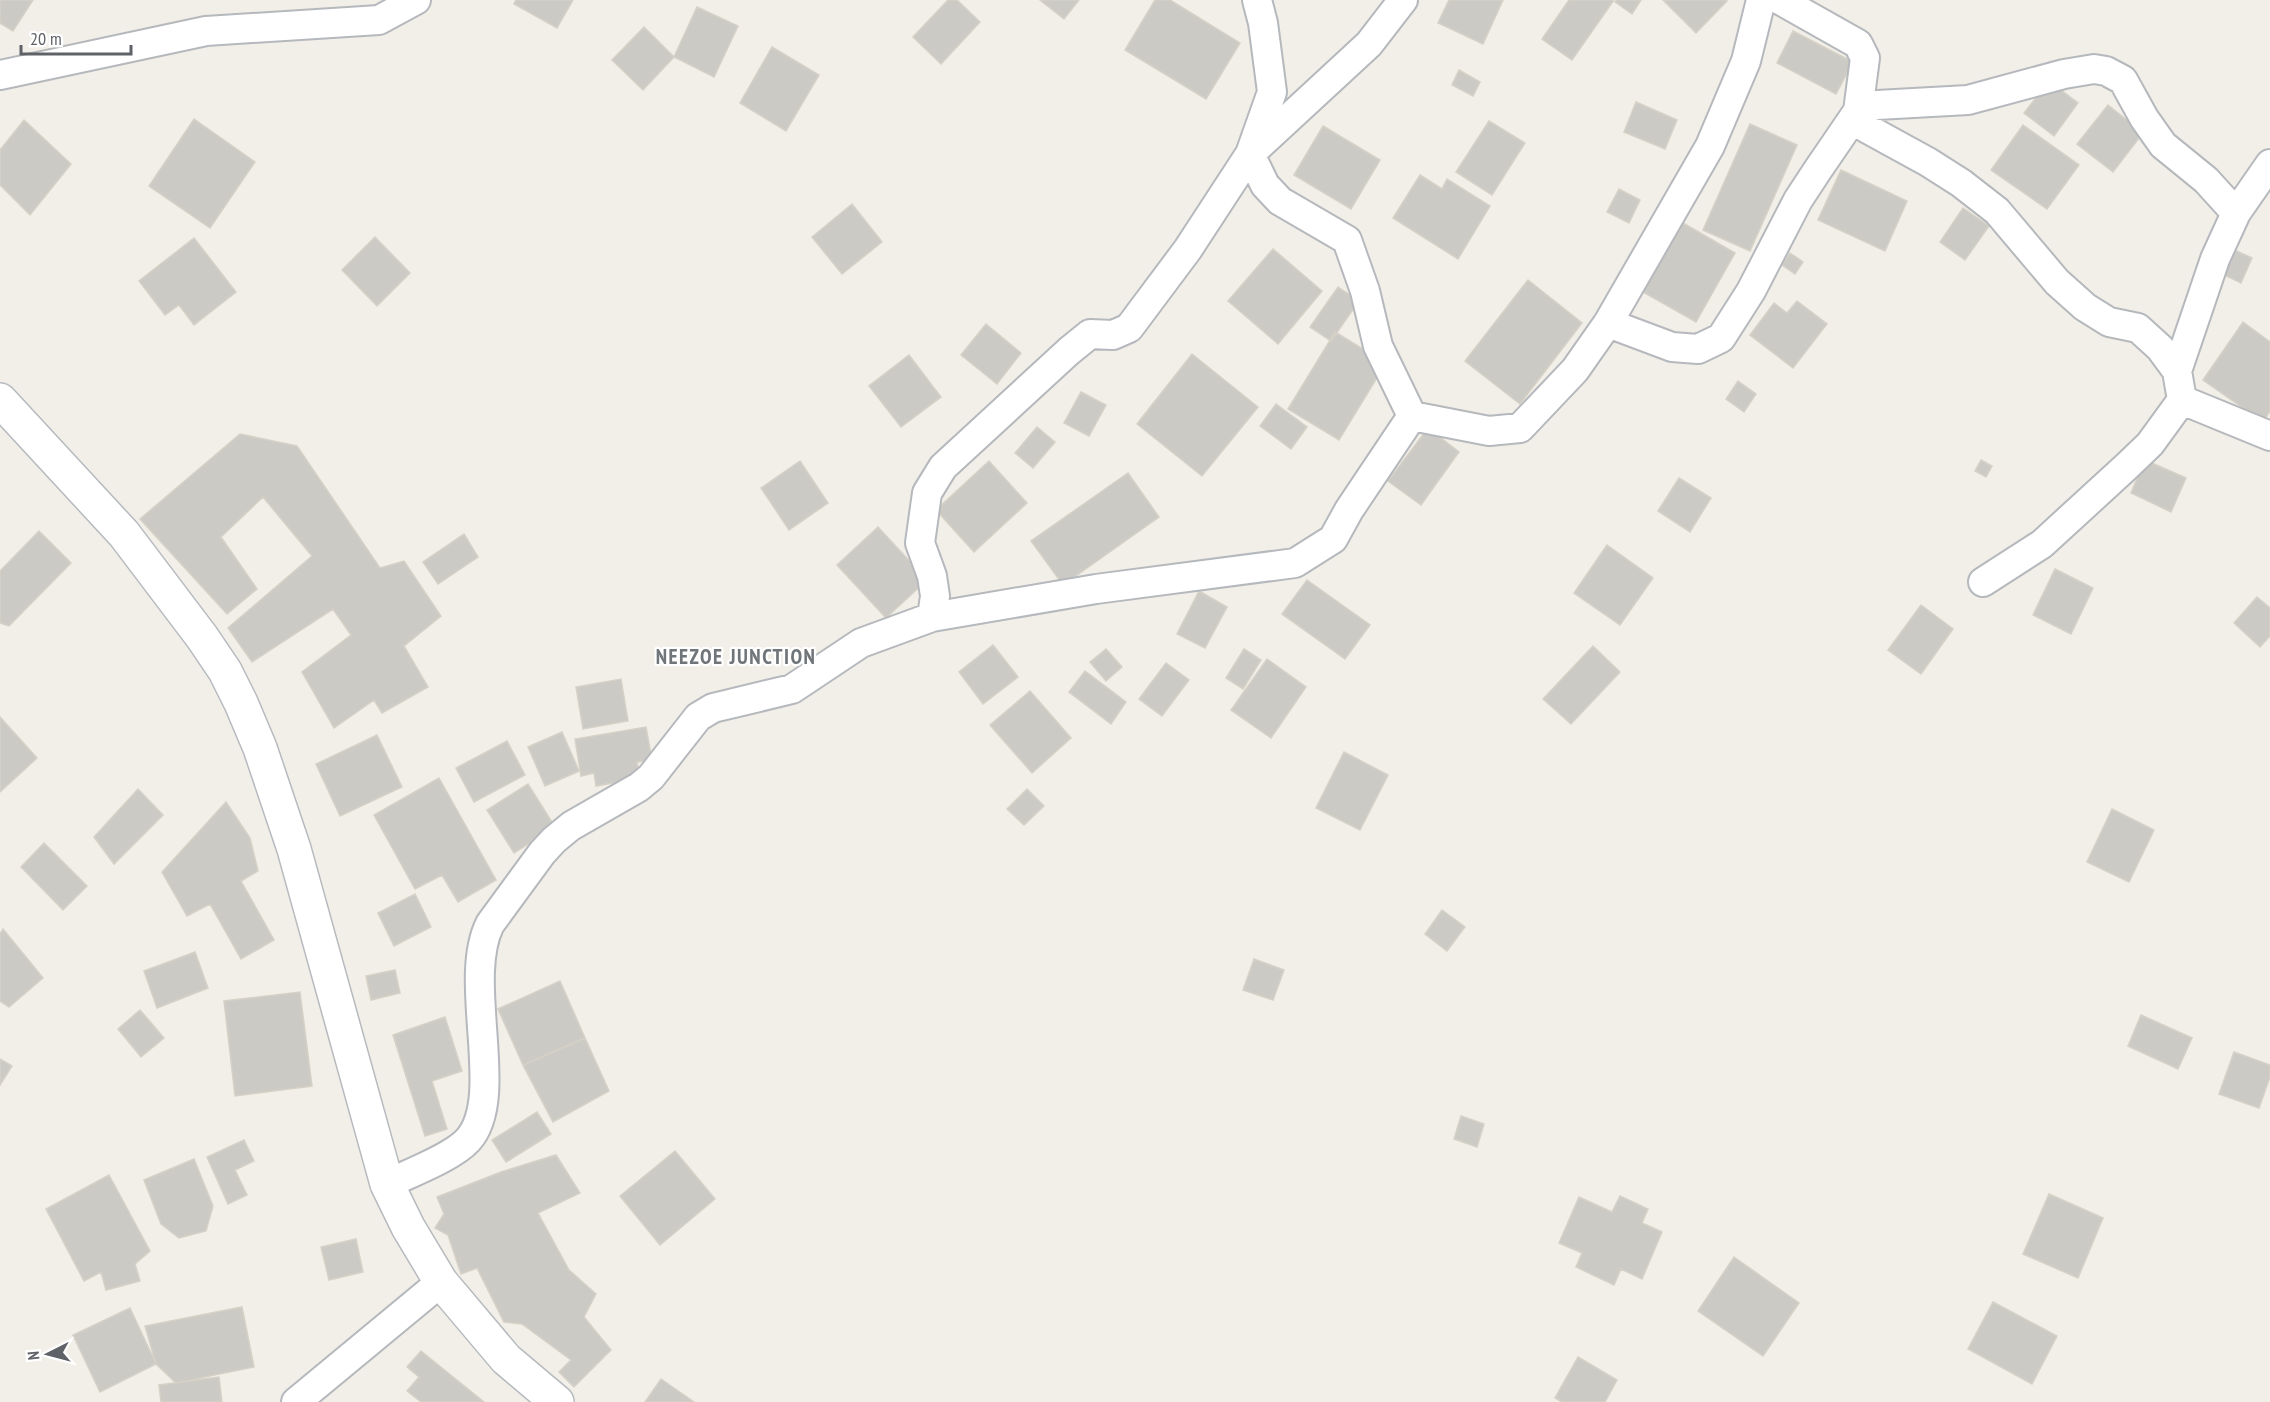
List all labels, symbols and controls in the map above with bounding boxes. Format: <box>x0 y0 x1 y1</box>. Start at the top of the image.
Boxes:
scale bar <box>21 18 130 56</box>
text: 20 m <box>30 27 62 50</box>
district label: NEEZOE JUNCTION <box>656 643 816 670</box>
north arrow <box>18 1324 78 1384</box>
text: N <box>23 1350 43 1361</box>

